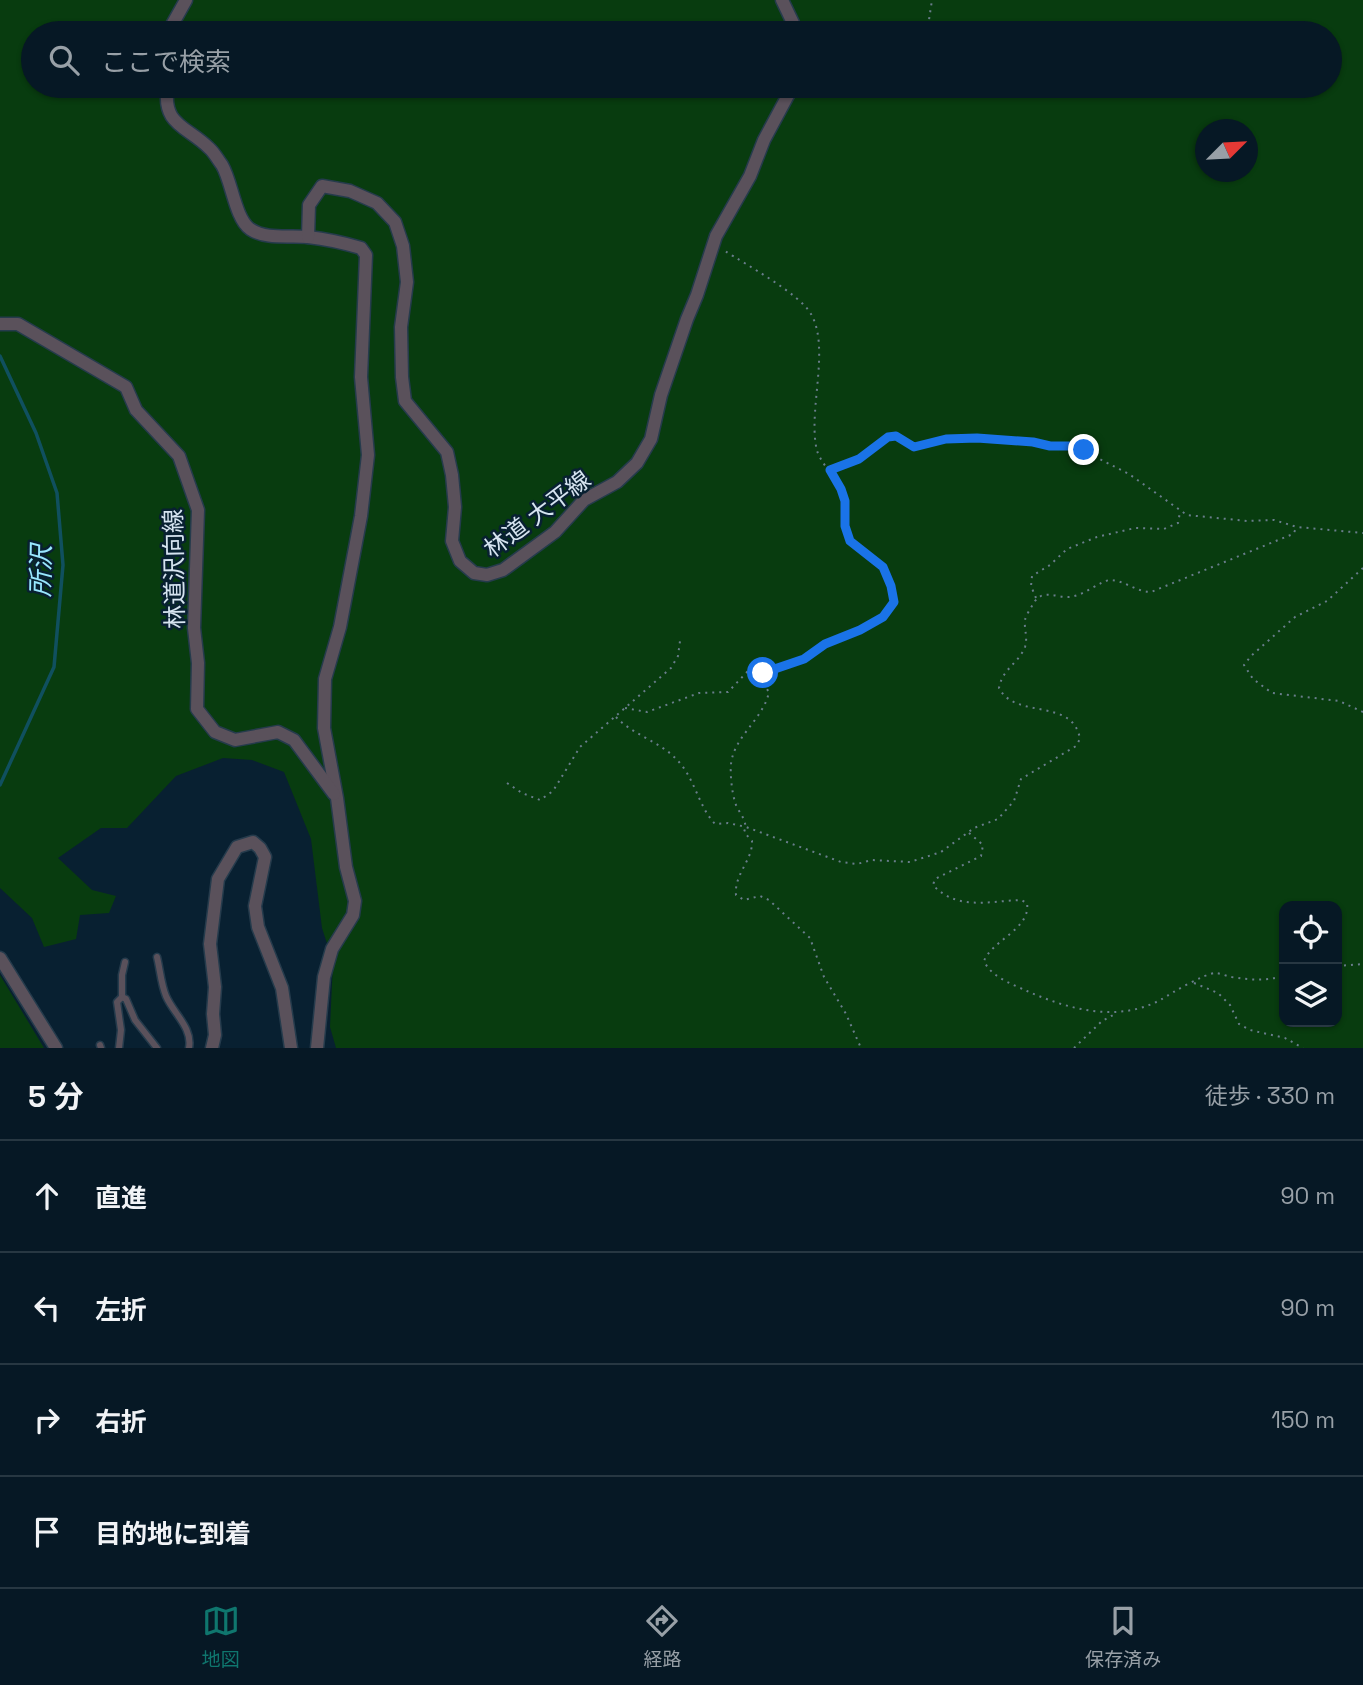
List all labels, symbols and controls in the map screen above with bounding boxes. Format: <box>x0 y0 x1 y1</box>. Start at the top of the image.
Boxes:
search box <box>21 21 1342 98</box>
icon: search <box>45 41 83 79</box>
text: ここで検索 <box>101 45 231 79</box>
north arrow <box>1195 119 1258 182</box>
route end <box>1068 434 1099 465</box>
street label: 林道 大平線 <box>477 464 597 564</box>
street label: 林道沢向線 <box>157 509 191 629</box>
water label: 所沢 <box>24 542 59 597</box>
route start <box>747 657 778 688</box>
map controls <box>1279 901 1342 1027</box>
button: locate <box>1279 901 1342 964</box>
button: layers <box>1279 964 1342 1027</box>
text: 5 分 <box>28 1077 84 1116</box>
text: 徒歩 · 330 m <box>1205 1081 1335 1111</box>
icon: ahead <box>28 1177 66 1215</box>
text: 直進 <box>95 1181 147 1215</box>
text: 90 m <box>1280 1181 1335 1211</box>
icon: left <box>28 1289 66 1327</box>
text: 左折 <box>95 1293 147 1327</box>
text: 90 m <box>1280 1293 1335 1323</box>
icon: right <box>28 1401 66 1439</box>
text: 右折 <box>95 1405 147 1439</box>
text: 150 m <box>1271 1405 1335 1435</box>
icon: arrive <box>28 1513 66 1551</box>
text: 目的地に到着 <box>95 1517 251 1551</box>
tab: 地図 <box>202 1602 240 1672</box>
tab: 経路 <box>643 1602 681 1672</box>
tab: 保存済み <box>1085 1602 1161 1672</box>

